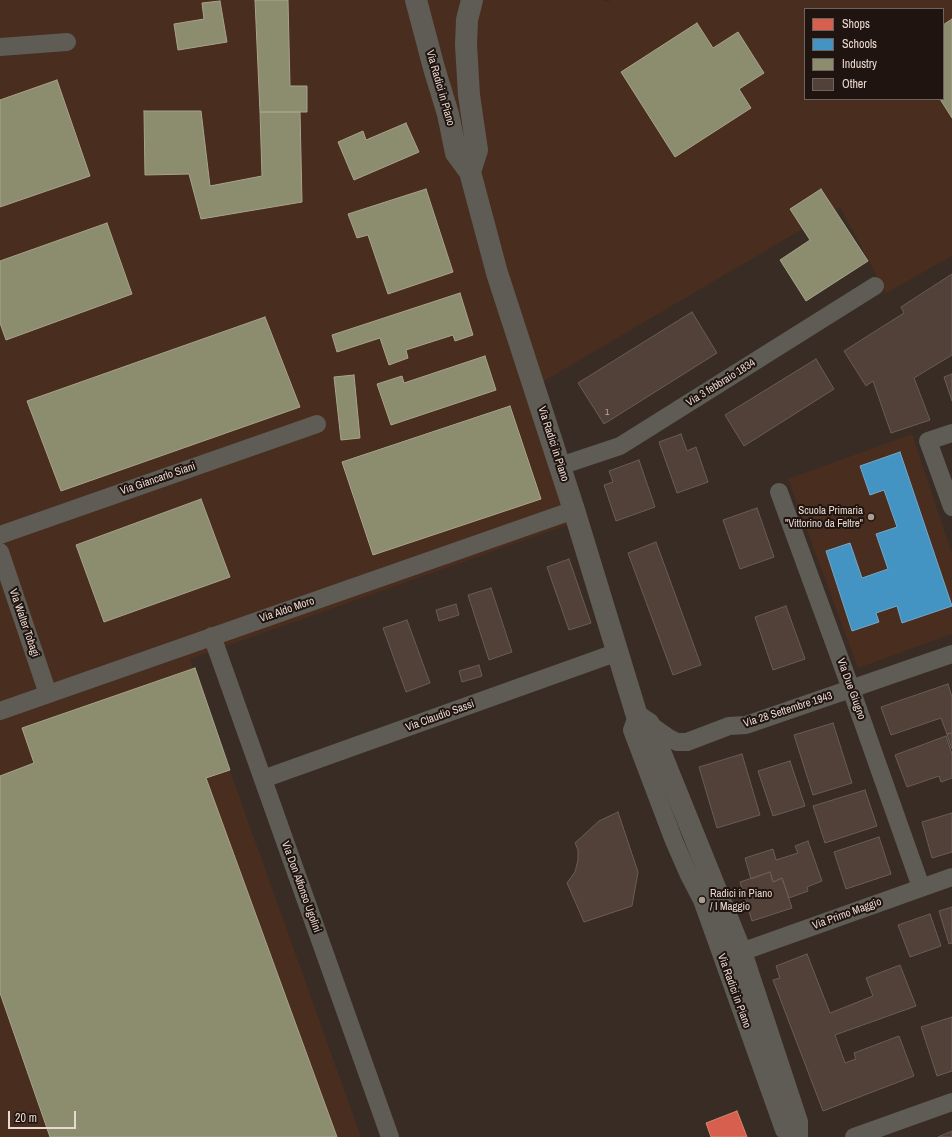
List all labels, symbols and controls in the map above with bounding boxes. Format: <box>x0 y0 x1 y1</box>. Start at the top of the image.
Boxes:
legend <box>804 8 944 100</box>
text: Shops <box>842 16 870 32</box>
text: Schools <box>842 36 877 52</box>
street label: Via Radici in Piano <box>423 49 457 127</box>
text: Industry <box>842 56 877 72</box>
text: Other <box>842 76 867 92</box>
street label: Via 3 febbraio 1834 <box>684 356 758 410</box>
street label: Via Radici in Piano <box>535 405 571 483</box>
house number: 1 <box>605 408 609 418</box>
street label: Via Giancarlo Siani <box>119 460 197 498</box>
place label: Scuola Primaria "Vittorino da Feltre" <box>785 504 863 530</box>
marker: Scuola Primaria "Vittorino da Feltre" <box>866 512 876 522</box>
street label: Via Walter Tobagi <box>6 587 42 659</box>
street label: Via Aldo Moro <box>258 594 316 626</box>
street label: Via Due Giugno <box>834 656 868 722</box>
street label: Via 28 Settembre 1943 <box>742 689 834 731</box>
street label: Via Claudio Sassi <box>404 697 476 735</box>
street label: Via Don Alfonso Ugolini <box>278 840 324 934</box>
place label: Radici in Piano / I Maggio <box>710 887 772 913</box>
marker: Radici in Piano / I Maggio <box>697 895 707 905</box>
street label: Via Primo Maggio <box>811 895 883 933</box>
street label: Via Radici in Piano <box>714 952 754 1030</box>
scale bar <box>10 1103 78 1129</box>
text: 20 m <box>15 1110 37 1126</box>

